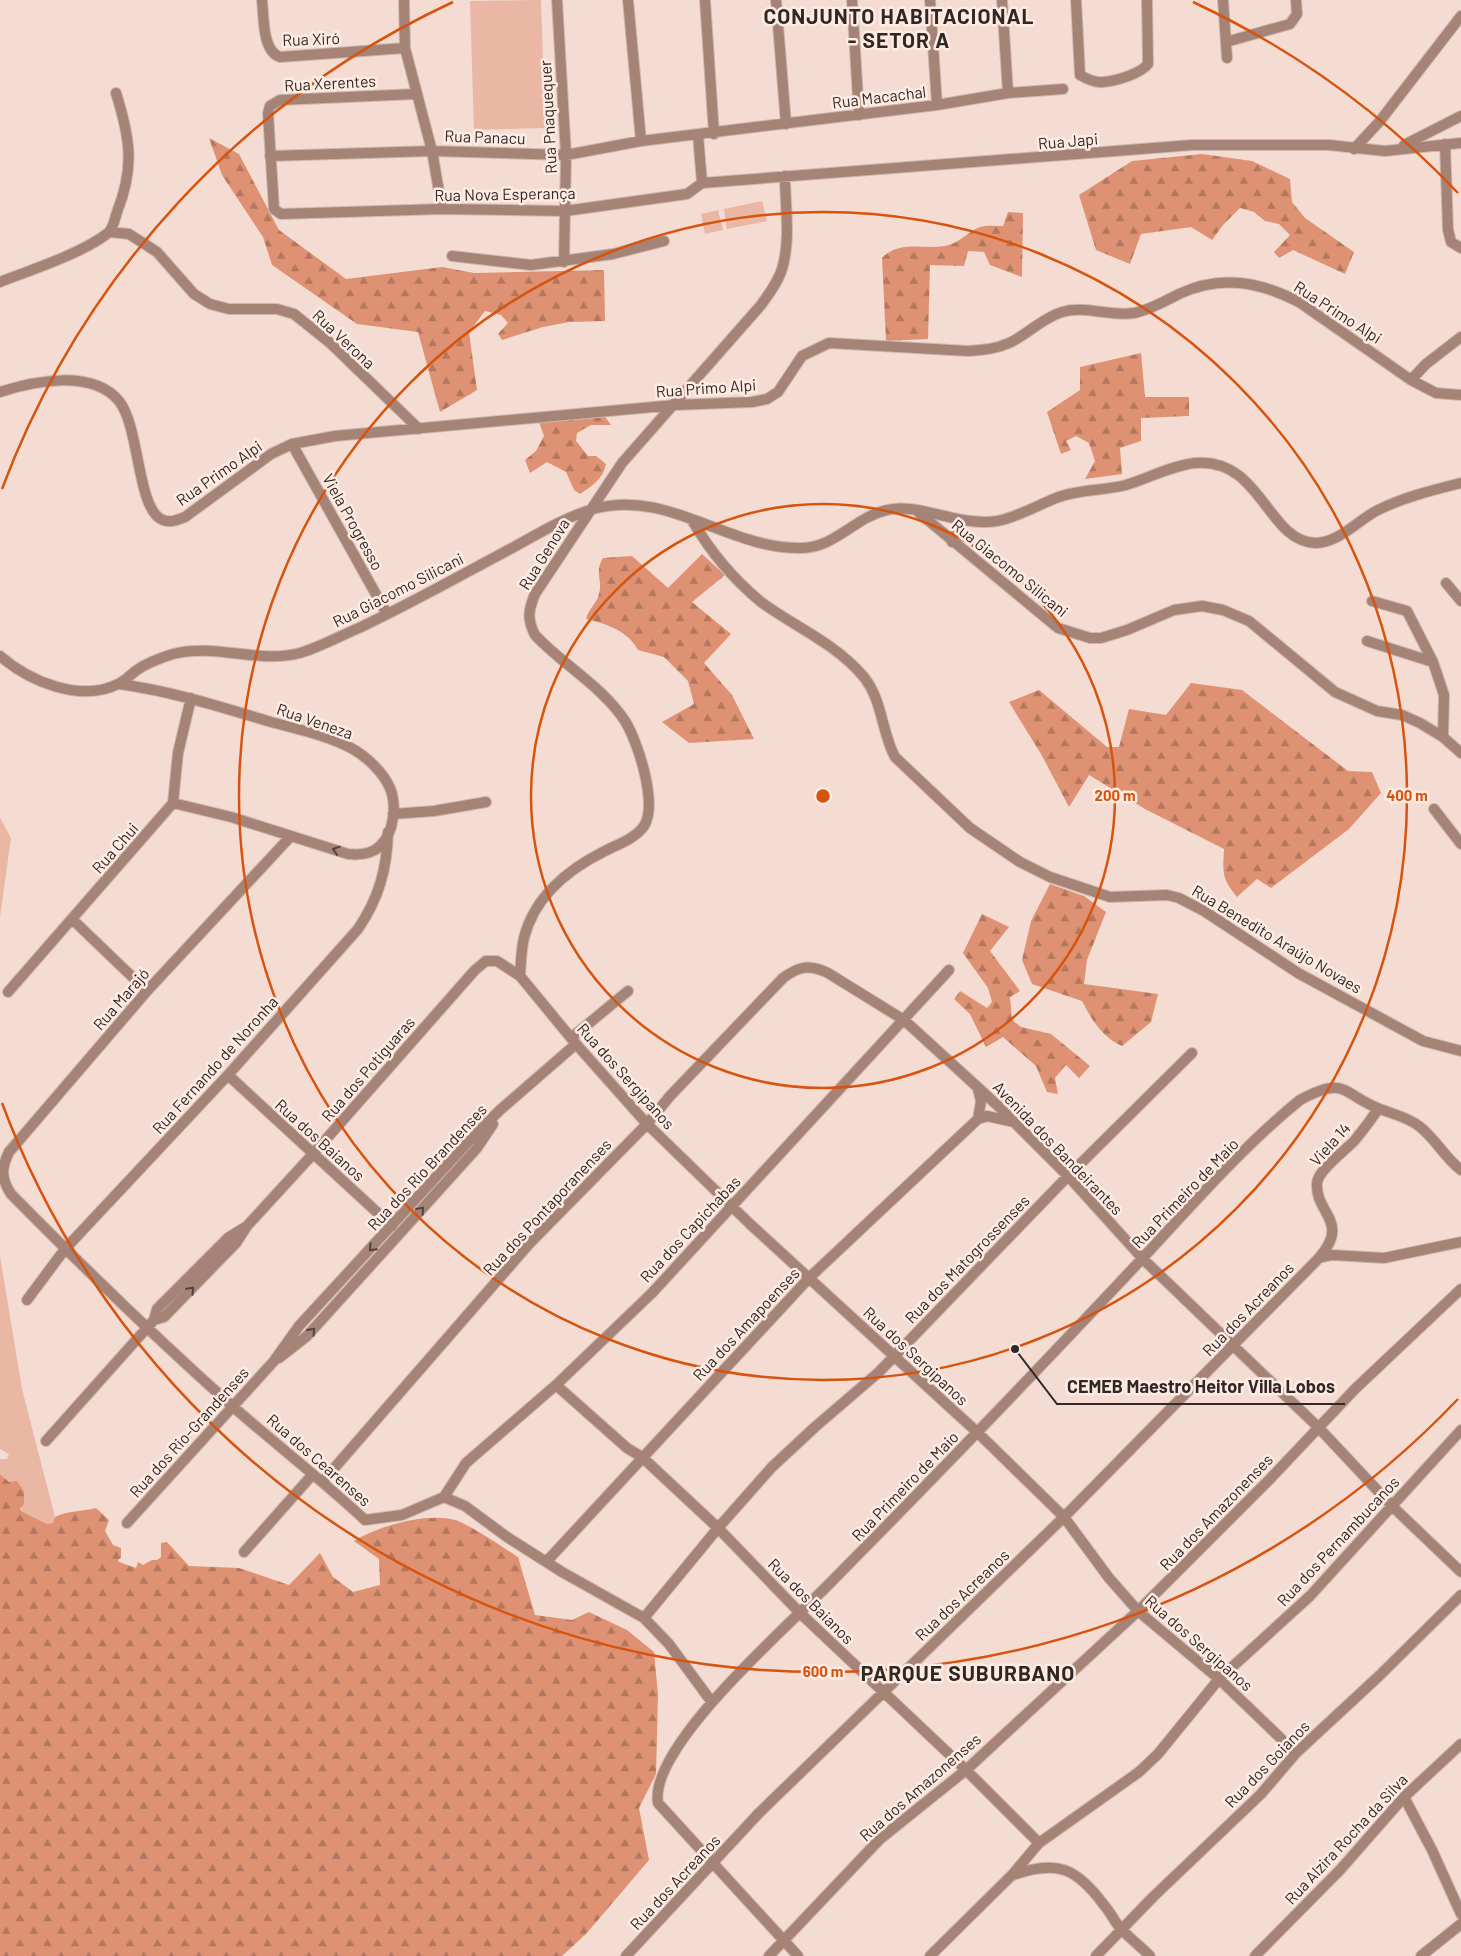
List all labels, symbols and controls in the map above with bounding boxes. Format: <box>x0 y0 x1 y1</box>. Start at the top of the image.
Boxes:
district label: CONJUNTO HABITACIONAL - SETOR A <box>763 3 1035 52</box>
street label: Rua Xiró <box>282 28 340 49</box>
street label: Rua Pnaquequer <box>535 60 560 174</box>
street label: Rua Xerentes <box>284 71 376 94</box>
street label: Rua Macachal <box>831 81 927 112</box>
street label: Rua Panacu <box>444 126 526 147</box>
street label: Rua Japi <box>1037 128 1099 153</box>
street label: Rua Nova Esperança <box>434 183 576 204</box>
street label: Rua Primo Alpi <box>1291 276 1386 347</box>
street label: Rua Verona <box>309 305 379 372</box>
street label: Rua Primo Alpi <box>655 375 757 400</box>
street label: Rua Primo Alpi <box>172 436 265 509</box>
street label: Viela Progresso <box>319 470 388 573</box>
street label: Rua Genova <box>514 515 573 593</box>
street label: Rua Giacomo Silicani <box>948 515 1072 620</box>
street label: Rua Giacomo Silicani <box>329 548 466 631</box>
street label: Rua Veneza <box>275 699 356 742</box>
text: 200 m <box>1094 786 1136 804</box>
text: 400 m <box>1386 786 1428 804</box>
centre of rings <box>814 787 832 805</box>
street label: Rua Chui <box>88 819 142 877</box>
one-way arrow <box>332 846 341 856</box>
street label: Rua Benedito Araújo Novaes <box>1189 880 1366 997</box>
street label: Rua Marajó <box>89 964 153 1034</box>
street label: Rua Fernando de Noronha <box>148 992 281 1137</box>
street label: Rua dos Potiguaras <box>317 1012 418 1125</box>
street label: Rua dos Sergipanos <box>574 1019 679 1133</box>
street label: Avenida dos Bandeirantes <box>990 1077 1127 1218</box>
street label: Rua dos Baianos <box>272 1095 369 1185</box>
street label: Rua dos Rio Brandenses <box>363 1099 490 1234</box>
street label: Viela 14 <box>1305 1118 1354 1169</box>
street label: Rua Primeiro de Maio <box>1127 1134 1242 1252</box>
street label: Rua dos Pontaporanenses <box>478 1135 615 1279</box>
street label: Rua dos Capichabas <box>635 1172 744 1286</box>
street label: Rua dos Matogrossenses <box>900 1191 1033 1327</box>
one-way arrow <box>415 1206 424 1215</box>
one-way arrow <box>369 1243 378 1252</box>
street label: Rua dos Acreanos <box>1198 1258 1297 1360</box>
street label: Rua dos Amapoenses <box>688 1263 803 1384</box>
one-way arrow <box>185 1286 194 1295</box>
street label: Rua dos Sergipanos <box>860 1302 973 1409</box>
one-way arrow <box>306 1327 315 1336</box>
street label: Rua dos Rio-Grandenses <box>125 1363 252 1501</box>
callout: CEMEB Maestro Heitor Villa Lobos <box>1057 1371 1345 1404</box>
text: CEMEB Maestro Heitor Villa Lobos <box>1067 1375 1335 1397</box>
street label: Rua dos Cearenses <box>264 1409 375 1510</box>
street label: Rua Primeiro de Maio <box>847 1427 962 1545</box>
street label: Rua dos Amazonenses <box>1155 1449 1276 1574</box>
street label: Rua dos Pernambucanos <box>1273 1472 1403 1609</box>
street label: Rua dos Acreanos <box>911 1545 1013 1644</box>
street label: Rua dos Baianos <box>765 1554 858 1647</box>
street label: Rua dos Sergipanos <box>1142 1591 1257 1694</box>
district label: PARQUE SUBURBANO <box>861 1660 1075 1685</box>
text: 600 m <box>803 1662 843 1680</box>
street label: Rua dos Goianos <box>1220 1716 1313 1811</box>
street label: Rua dos Amazonenses <box>855 1729 984 1844</box>
street label: Rua Alzira Rocha da Silva <box>1280 1770 1411 1908</box>
street label: Rua dos Acreanos <box>626 1830 724 1933</box>

